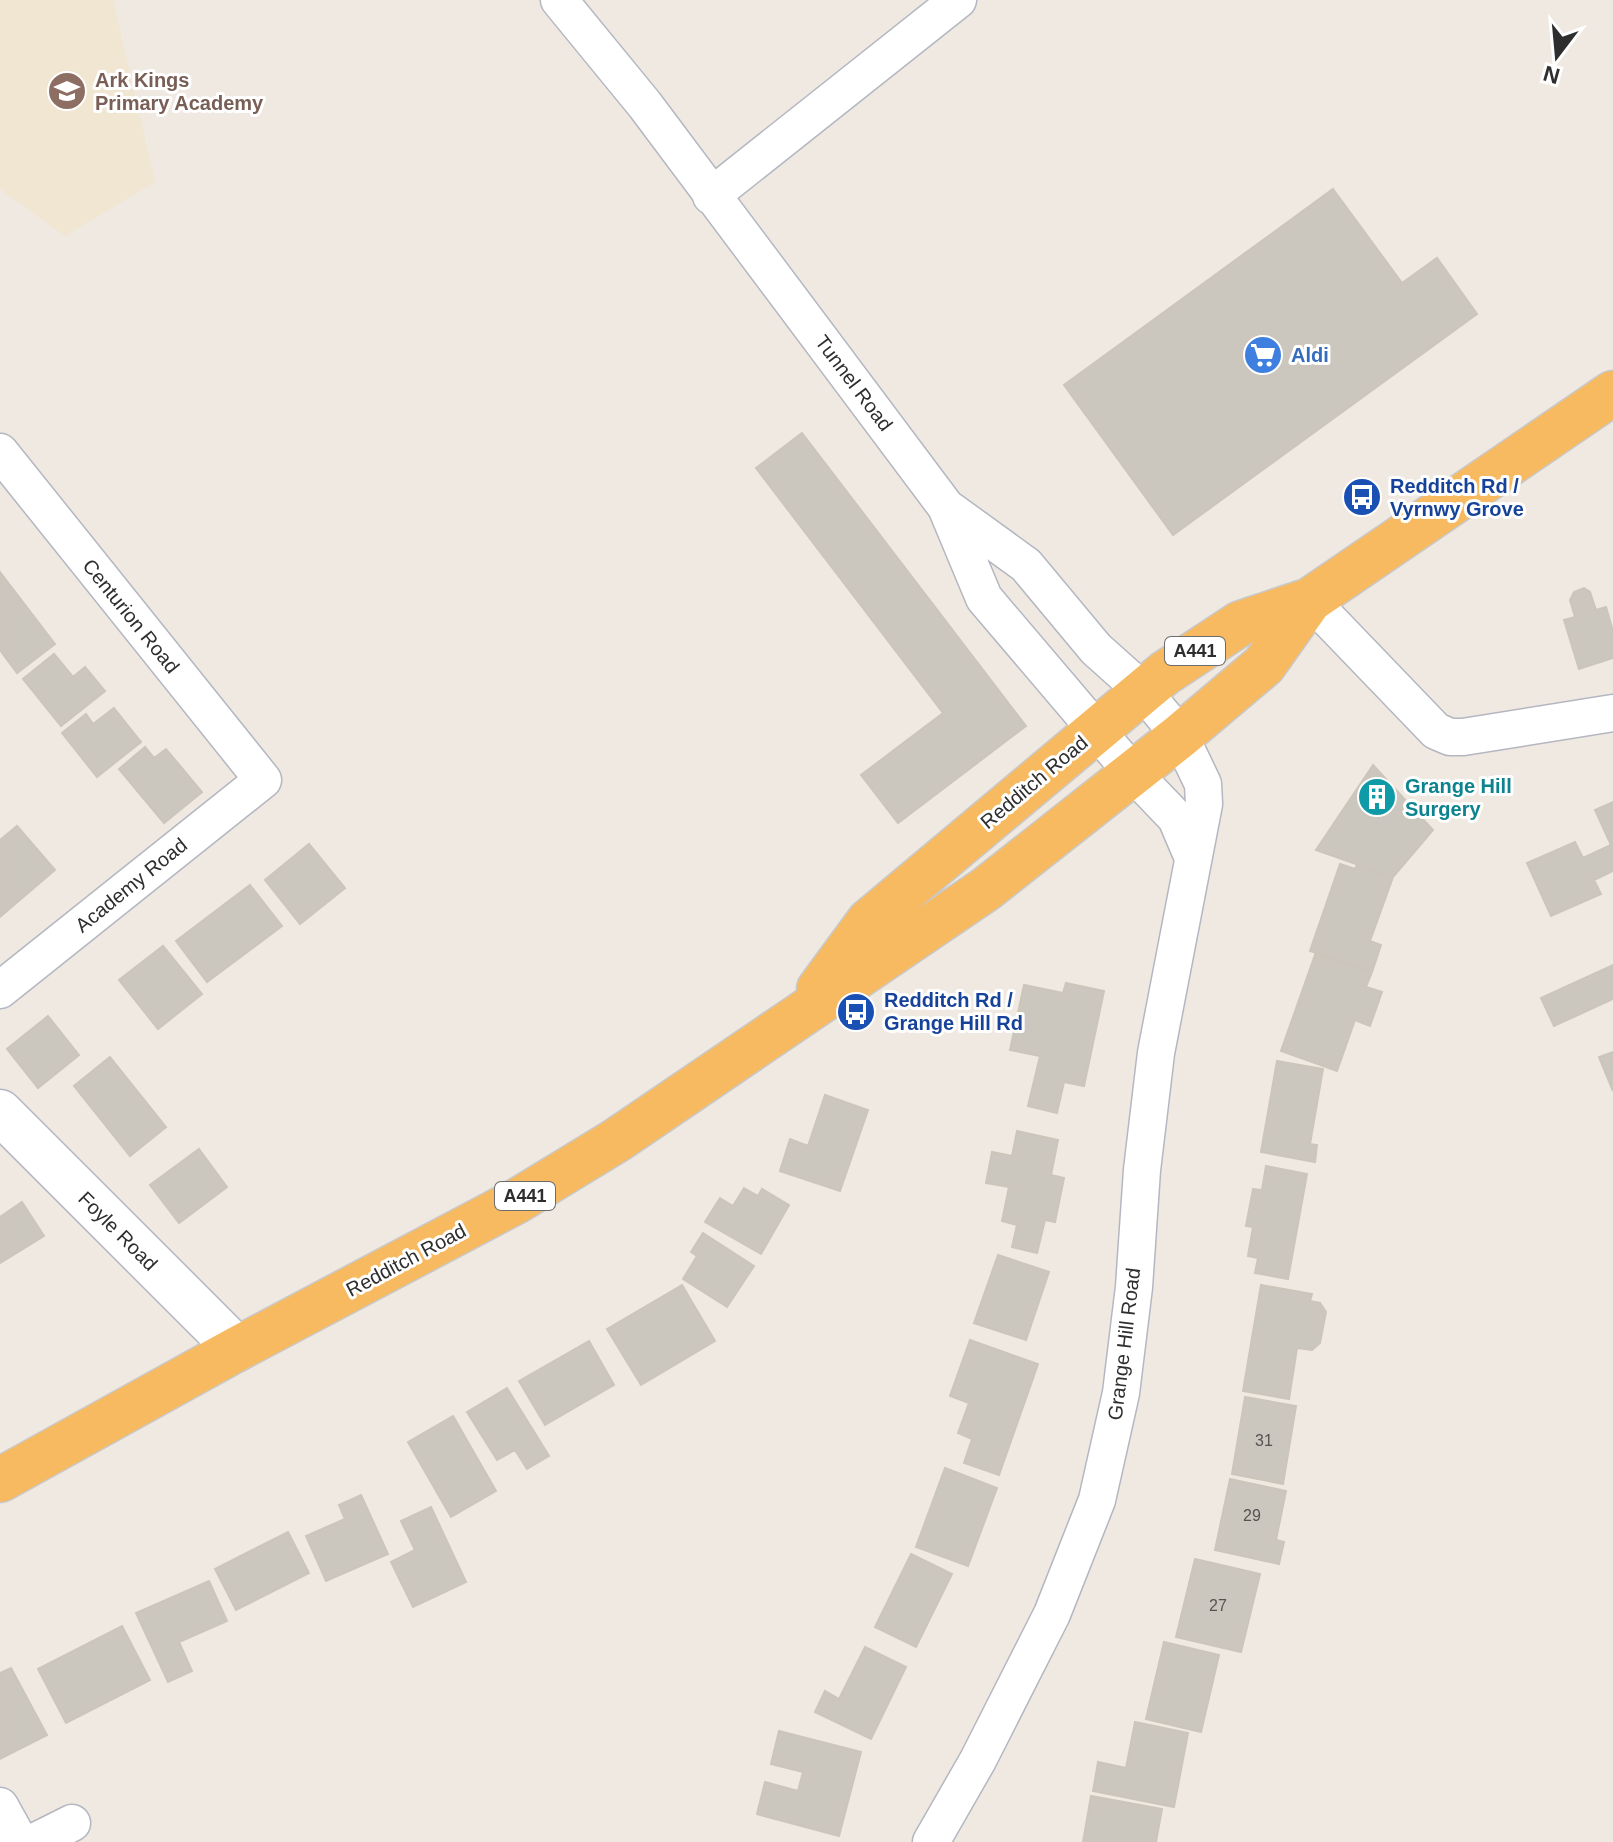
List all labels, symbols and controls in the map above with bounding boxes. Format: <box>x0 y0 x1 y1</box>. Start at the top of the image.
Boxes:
north arrow <box>1517 16 1597 96</box>
text: N <box>1541 61 1563 89</box>
place label: Ark Kings Primary Academy <box>95 69 264 114</box>
school or university icon: Ark Kings Primary Academy <box>46 70 88 112</box>
street label: Tunnel Road <box>811 331 897 435</box>
supermarket icon: Aldi <box>1242 334 1284 376</box>
place label: Aldi <box>1291 344 1329 366</box>
place label: Redditch Rd / Vyrnwy Grove <box>1390 475 1524 520</box>
bus stop icon: Redditch Rd / Vyrnwy Grove <box>1341 476 1383 518</box>
street label: Centurion Road <box>78 555 184 677</box>
road number: A441 <box>1165 637 1225 665</box>
street label: Redditch Road <box>976 731 1092 833</box>
place label: Grange Hill Surgery <box>1405 775 1512 820</box>
building icon: Grange Hill Surgery <box>1356 776 1398 818</box>
street label: Academy Road <box>71 833 191 937</box>
place label: Redditch Rd / Grange Hill Rd <box>884 989 1023 1034</box>
bus stop icon: Redditch Rd / Grange Hill Rd <box>835 991 877 1033</box>
road number: A441 <box>495 1182 555 1210</box>
street label: Foyle Road <box>74 1187 162 1275</box>
street label: Redditch Road <box>342 1219 470 1301</box>
street label: Grange Hill Road <box>1104 1267 1144 1421</box>
house number: 31 <box>1255 1432 1273 1449</box>
house number: 29 <box>1243 1507 1261 1524</box>
house number: 27 <box>1209 1597 1227 1614</box>

